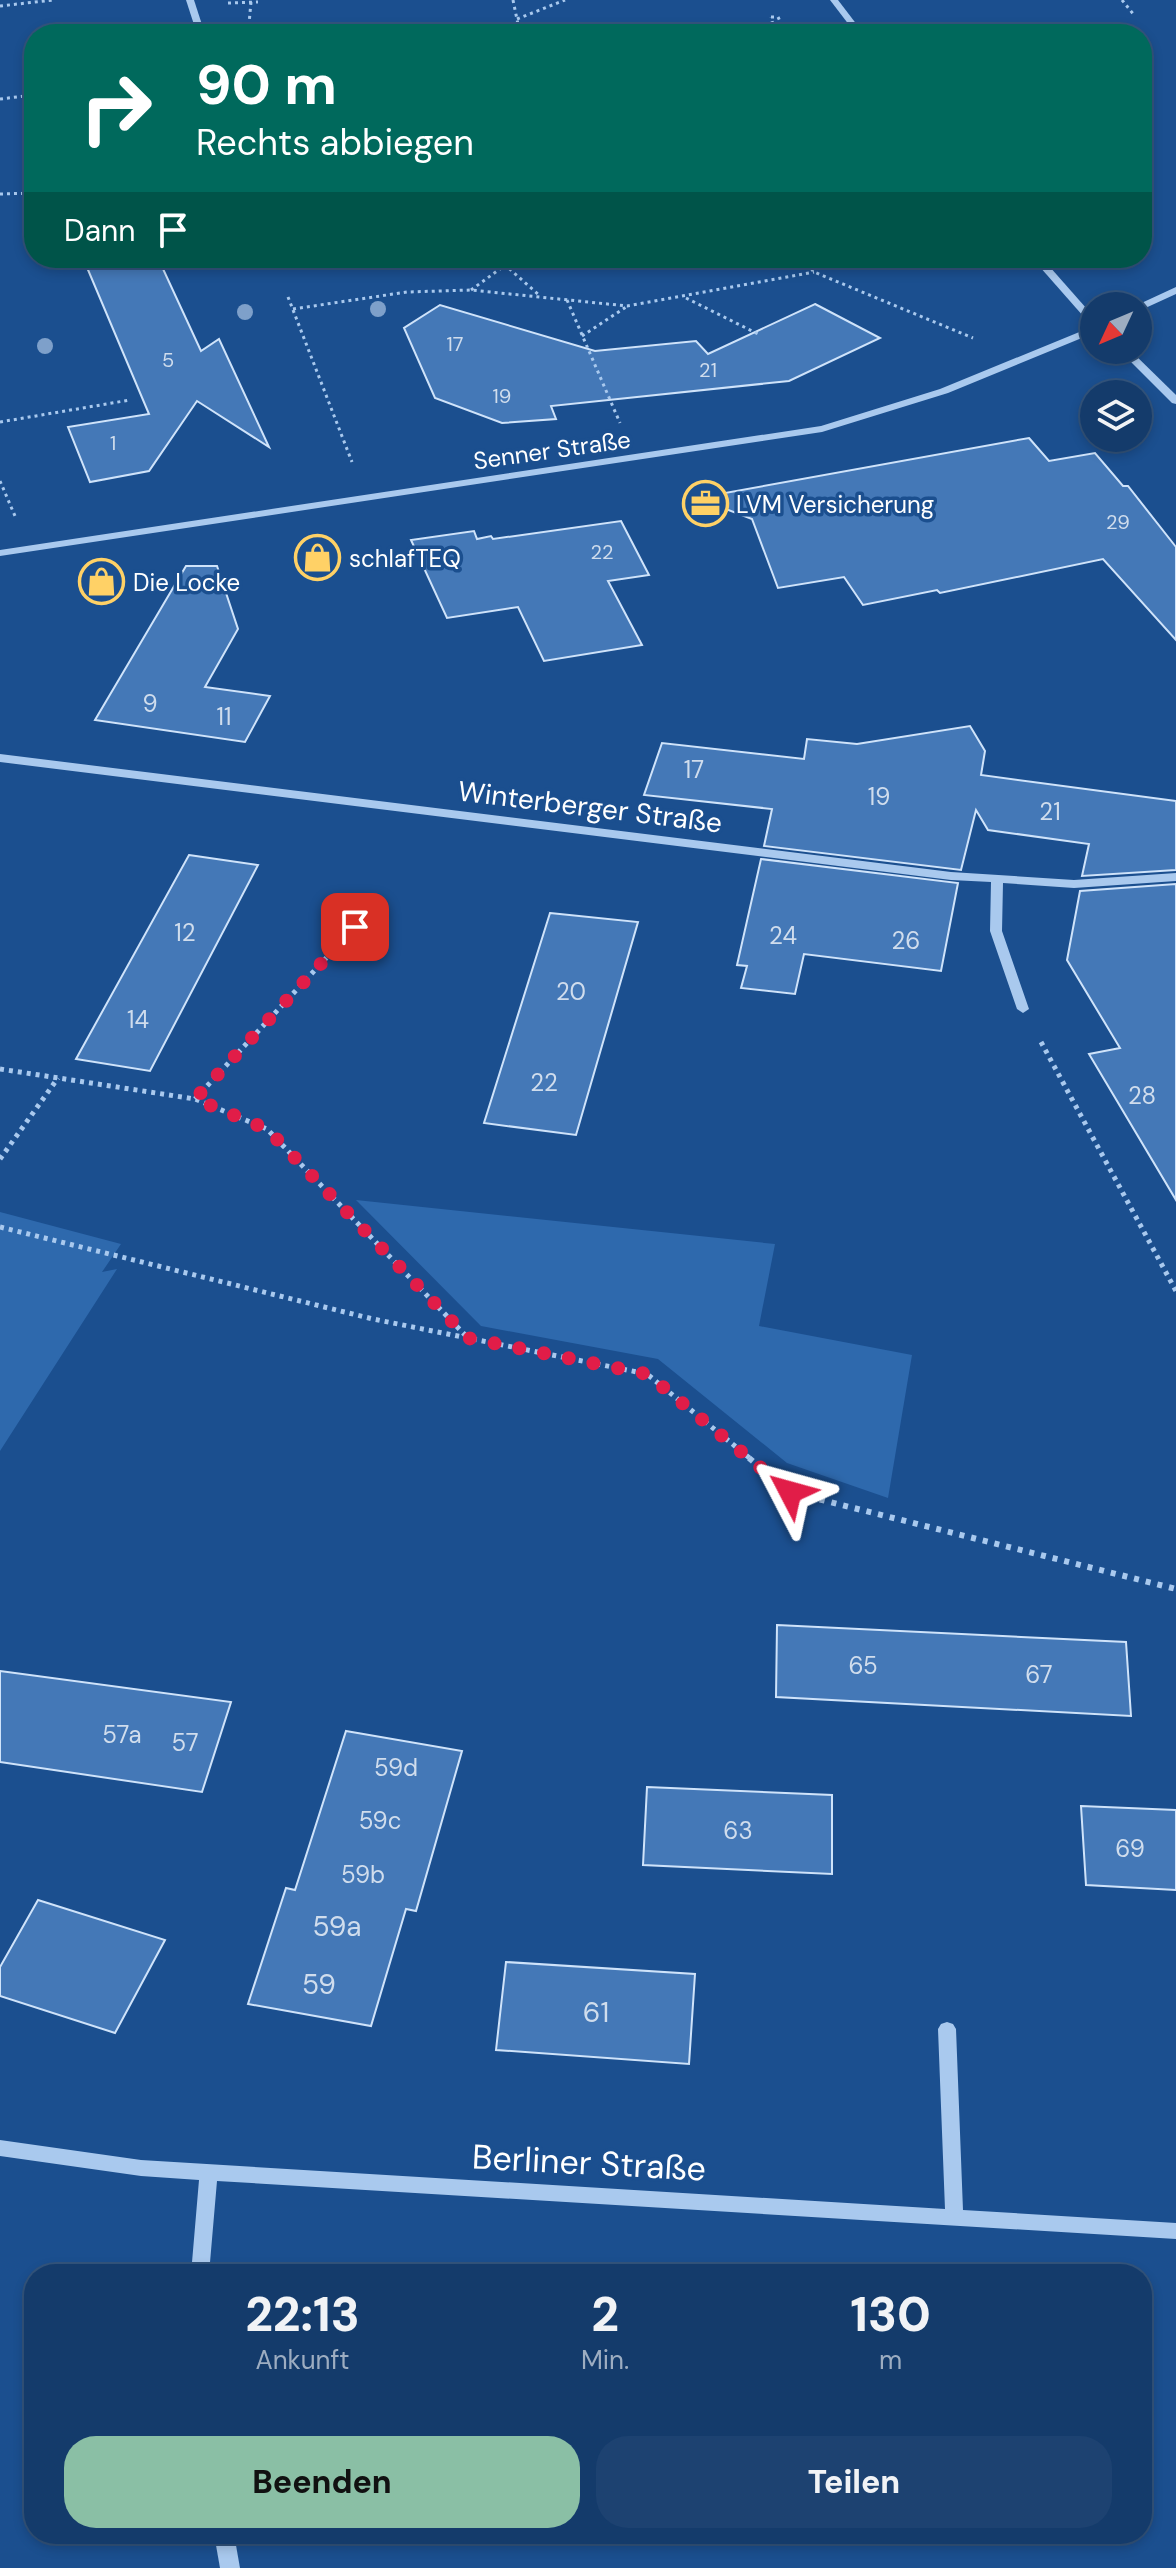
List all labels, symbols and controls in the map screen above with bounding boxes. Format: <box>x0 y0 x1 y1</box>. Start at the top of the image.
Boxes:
text: 90 m <box>196 48 337 121</box>
icon: right <box>64 56 168 160</box>
text: Rechts abbiegen <box>196 119 474 166</box>
icon: arrive <box>151 208 195 252</box>
text: Dann <box>64 211 135 250</box>
north arrow <box>1080 292 1152 364</box>
map controls <box>1080 292 1152 452</box>
house number: 17 <box>447 331 463 357</box>
house number: 5 <box>162 347 174 373</box>
house number: 21 <box>699 357 717 383</box>
button: layers <box>1080 380 1152 452</box>
house number: 19 <box>493 383 511 409</box>
street label: Senner Straße <box>471 424 633 476</box>
house number: 1 <box>110 430 116 456</box>
office icon: LVM Versicherung <box>681 480 729 528</box>
place label: LVM Versicherung <box>736 489 934 520</box>
house number: 29 <box>1106 509 1130 535</box>
shop icon: schlafTEQ <box>294 534 342 582</box>
house number: 22 <box>590 539 614 565</box>
place label: schlafTEQ <box>349 543 461 574</box>
shop icon: Die Locke <box>78 558 126 606</box>
place label: Die Locke <box>133 567 240 598</box>
house number: 9 <box>142 688 158 719</box>
house number: 11 <box>217 701 231 732</box>
house number: 17 <box>684 754 704 785</box>
street label: Winterberger Straße <box>456 772 724 842</box>
house number: 19 <box>868 781 890 812</box>
house number: 21 <box>1039 796 1061 827</box>
pin <box>321 893 389 961</box>
icon: arrive <box>333 905 377 949</box>
house number: 12 <box>174 917 196 948</box>
house number: 24 <box>769 920 797 951</box>
house number: 26 <box>892 925 920 956</box>
house number: 20 <box>556 976 586 1007</box>
house number: 14 <box>127 1004 149 1035</box>
house number: 22 <box>530 1067 558 1098</box>
house number: 28 <box>1128 1080 1156 1111</box>
position arrow <box>748 1450 832 1534</box>
house number: 65 <box>848 1650 878 1681</box>
house number: 67 <box>1025 1659 1053 1690</box>
house number: 57a <box>102 1719 142 1750</box>
house number: 57 <box>171 1727 199 1758</box>
house number: 59d <box>374 1752 418 1783</box>
house number: 59c <box>359 1805 401 1836</box>
house number: 63 <box>723 1815 753 1846</box>
house number: 69 <box>1115 1833 1145 1864</box>
house number: 59b <box>341 1859 385 1890</box>
house number: 59a <box>312 1908 362 1945</box>
house number: 59 <box>302 1966 336 2003</box>
house number: 61 <box>583 1994 609 2031</box>
street label: Berliner Straße <box>471 2134 707 2192</box>
text: 22:13 <box>245 2283 360 2346</box>
text: 2 <box>591 2283 619 2346</box>
text: 130 <box>850 2283 931 2346</box>
text: Ankunft <box>255 2343 350 2377</box>
text: Min. <box>581 2343 629 2377</box>
text: m <box>879 2343 902 2377</box>
button: Beenden <box>64 2436 580 2528</box>
button: Teilen <box>596 2436 1112 2528</box>

